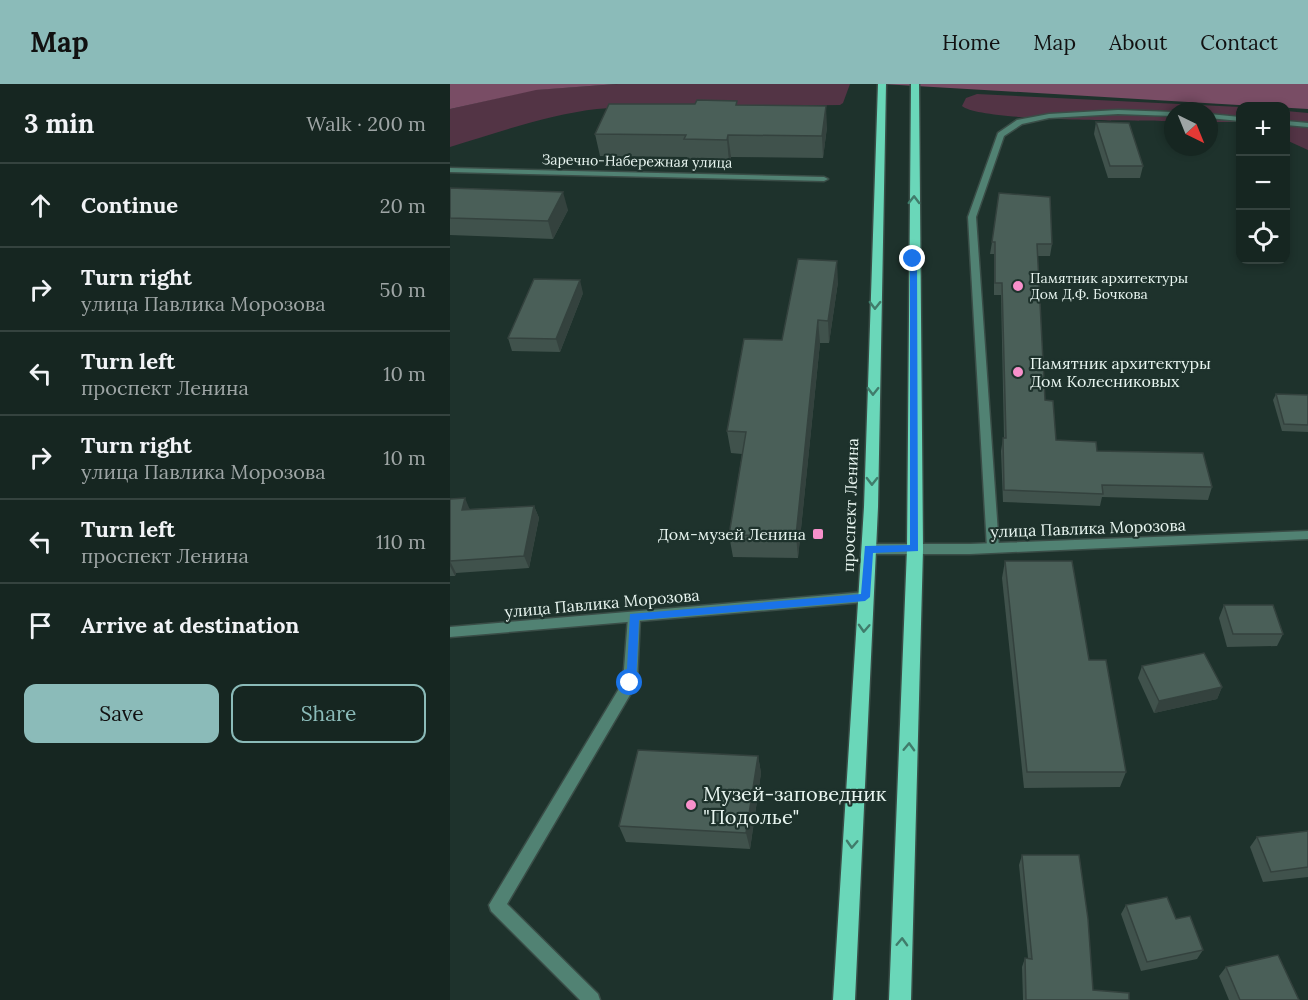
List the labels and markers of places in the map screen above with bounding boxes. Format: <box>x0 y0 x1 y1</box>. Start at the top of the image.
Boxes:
place label: Памятник архитектуры Дом Д.Ф. Бочкова <box>1030 269 1188 303</box>
marker: Памятник архитектуры Дом Д.Ф. Бочкова <box>1011 279 1025 293</box>
place label: Памятник архитектуры Дом Колесниковых <box>1030 353 1211 391</box>
marker: Памятник архитектуры Дом Колесниковых <box>1011 365 1025 379</box>
place label: Дом-музей Ленина <box>658 524 806 544</box>
marker: Дом-музей Ленина <box>811 527 825 541</box>
place label: Музей-заповедник "Подолье" <box>703 781 887 829</box>
marker: Музей-заповедник "Подолье" <box>684 798 698 812</box>

